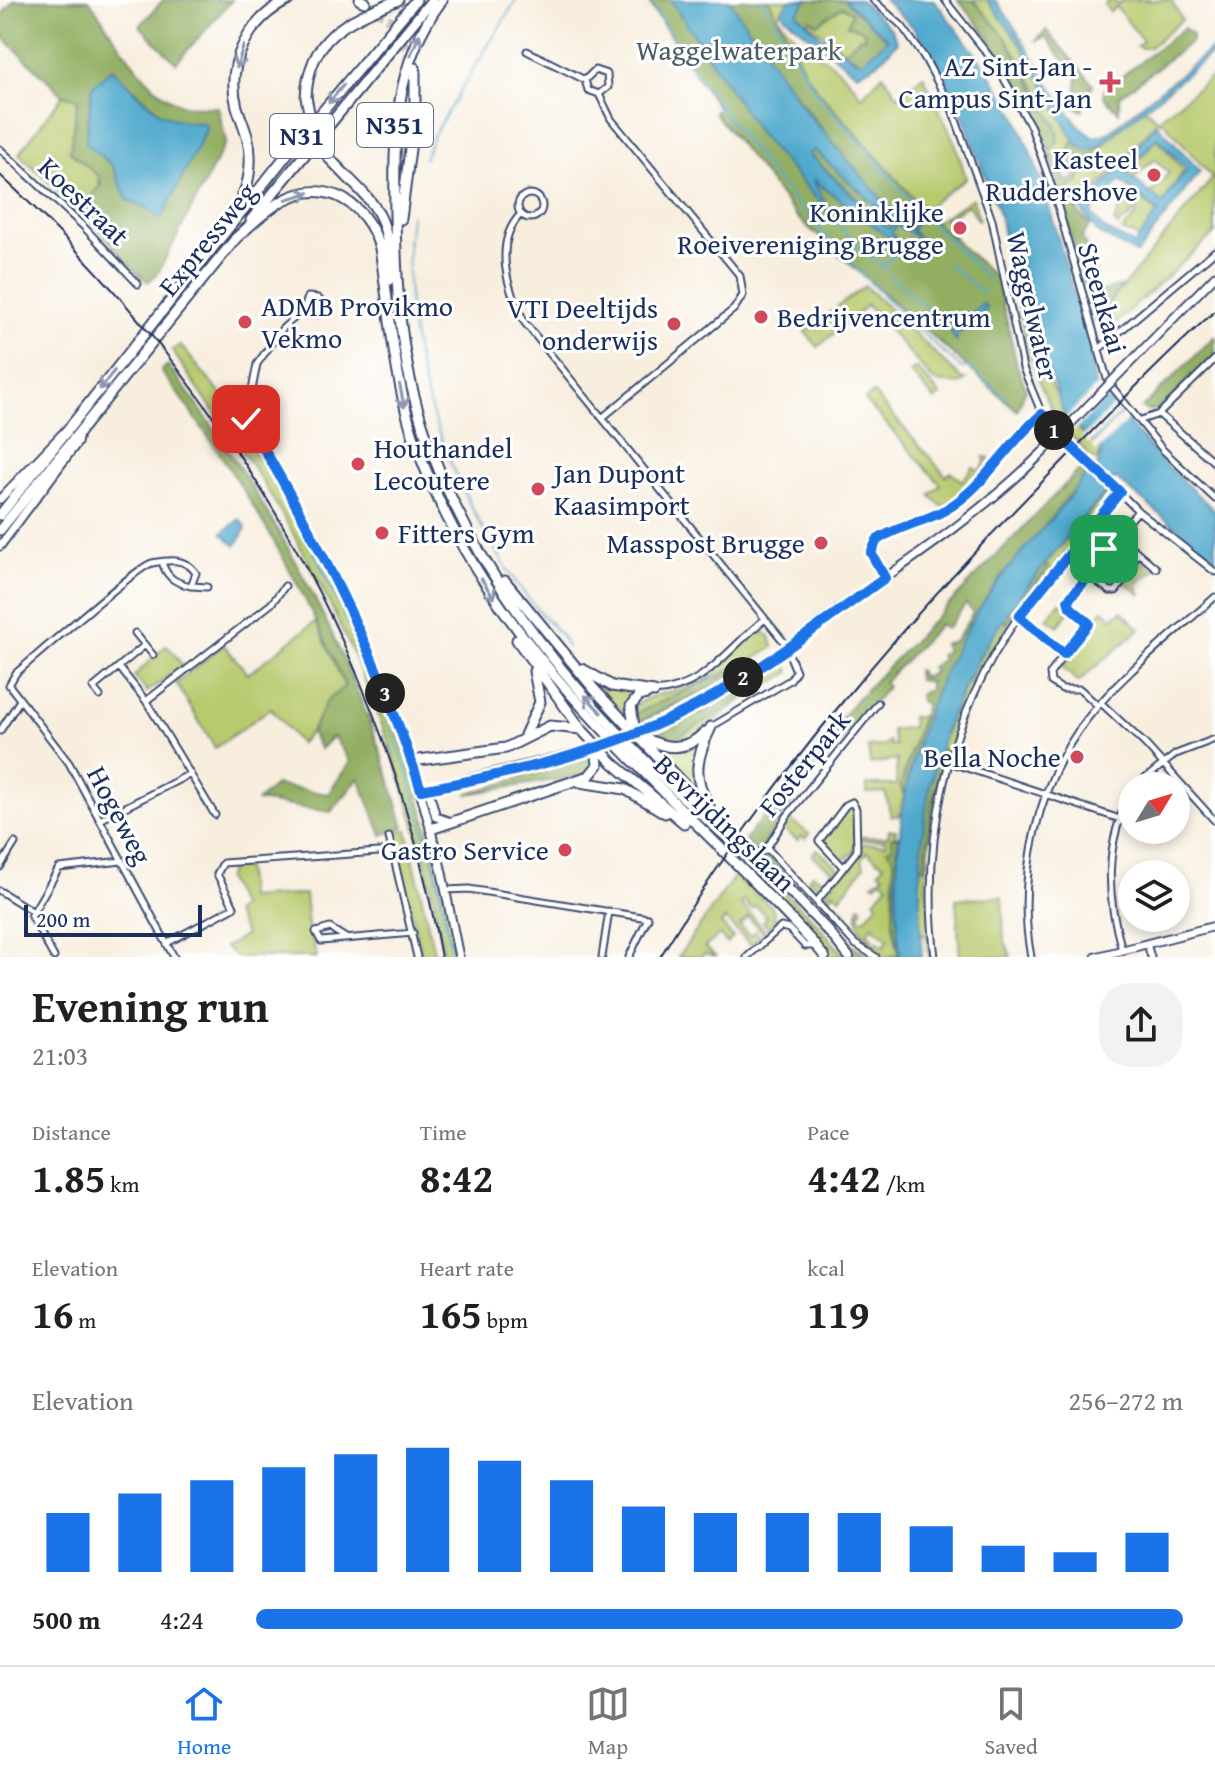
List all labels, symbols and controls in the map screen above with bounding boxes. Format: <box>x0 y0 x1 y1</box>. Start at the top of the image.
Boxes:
park label: Waggelwaterpark <box>636 29 843 70</box>
one-way arrow <box>409 33 424 57</box>
one-way arrow <box>232 43 247 69</box>
place label: AZ Sint-Jan - Campus Sint-Jan <box>899 45 1092 118</box>
marker: AZ Sint-Jan - Campus Sint-Jan <box>1099 71 1121 93</box>
one-way arrow <box>328 83 345 104</box>
road number: N351 <box>357 103 433 147</box>
road number: N31 <box>270 114 334 158</box>
place label: Kasteel Ruddershove <box>985 138 1138 211</box>
street label: Koestraat <box>30 147 139 255</box>
marker: Kasteel Ruddershove <box>1145 166 1163 184</box>
street label: Expressweg <box>148 173 266 305</box>
one-way arrow <box>285 187 310 202</box>
place label: Koninklijke Roeivereniging Brugge <box>677 191 944 264</box>
marker: Koninklijke Roeivereniging Brugge <box>951 219 969 237</box>
street label: Waggelwater <box>996 227 1071 385</box>
street label: Steenkaai <box>1068 237 1139 358</box>
place label: ADMB Provikmo Vekmo <box>261 285 453 358</box>
place label: VTI Deeltijds onderwijs <box>507 287 658 360</box>
place label: Bedrijvencentrum <box>777 296 991 337</box>
marker: Bedrijvencentrum <box>752 308 770 326</box>
marker: ADMB Provikmo Vekmo <box>236 313 254 331</box>
marker: VTI Deeltijds onderwijs <box>665 315 683 333</box>
one-way arrow <box>98 369 115 390</box>
one-way arrow <box>396 382 411 408</box>
pin <box>212 385 280 453</box>
icon: check <box>224 397 268 441</box>
pin: 1 <box>1034 410 1074 450</box>
text: 1 <box>1048 414 1060 446</box>
place label: Houthandel Lecoutere <box>374 427 513 500</box>
place label: Jan Dupont Kaasimport <box>551 452 690 525</box>
marker: Houthandel Lecoutere <box>349 455 367 473</box>
marker: Jan Dupont Kaasimport <box>529 480 547 498</box>
place label: Fitters Gym <box>398 512 535 553</box>
pin <box>1070 515 1138 583</box>
place label: Masspost Brugge <box>606 522 805 563</box>
marker: Fitters Gym <box>373 524 391 542</box>
icon: arrive <box>1082 527 1126 571</box>
marker: Masspost Brugge <box>812 534 830 552</box>
one-way arrow <box>479 577 496 599</box>
pin: 2 <box>723 657 763 697</box>
text: 2 <box>737 661 749 693</box>
pin: 3 <box>365 673 405 713</box>
text: 3 <box>379 677 391 709</box>
one-way arrow <box>583 694 602 714</box>
street label: Fosterpark <box>748 700 860 825</box>
place label: Bella Noche <box>923 736 1061 777</box>
street label: Bevrijdingslaan <box>645 744 806 901</box>
marker: Bella Noche <box>1068 748 1086 766</box>
street label: Hogeweg <box>77 758 164 871</box>
north arrow <box>1118 772 1190 844</box>
map controls <box>1118 772 1190 932</box>
place label: Gastro Service <box>381 829 549 870</box>
marker: Gastro Service <box>556 841 574 859</box>
button: layers <box>1118 860 1190 932</box>
scale bar <box>24 901 202 937</box>
text: 200 m <box>36 903 91 935</box>
text: Evening run <box>32 974 269 1038</box>
button: share <box>1099 983 1183 1067</box>
text: 21:03 <box>32 1036 88 1075</box>
text: Distance <box>32 1116 111 1148</box>
text: Time <box>420 1116 466 1148</box>
text: Pace <box>807 1116 850 1148</box>
text: 1.85 <box>32 1148 105 1207</box>
text: 8:42 <box>420 1148 493 1207</box>
text: 4:42 <box>807 1148 881 1207</box>
text: km <box>105 1168 139 1200</box>
text: /km <box>881 1168 925 1200</box>
text: Elevation <box>32 1252 118 1284</box>
text: Heart rate <box>420 1252 514 1284</box>
text: kcal <box>807 1252 845 1284</box>
text: 16 <box>32 1284 73 1343</box>
text: 165 <box>420 1284 482 1343</box>
text: 119 <box>807 1284 870 1343</box>
text: m <box>73 1304 96 1336</box>
text: bpm <box>482 1304 528 1336</box>
text: Elevation <box>32 1381 134 1420</box>
text: 256–272 m <box>1069 1381 1183 1420</box>
text: 500 m <box>32 1600 100 1639</box>
text: 4:24 <box>160 1600 204 1639</box>
tab: Home <box>177 1682 231 1762</box>
tab: Map <box>586 1682 630 1762</box>
tab: Saved <box>984 1682 1038 1762</box>

